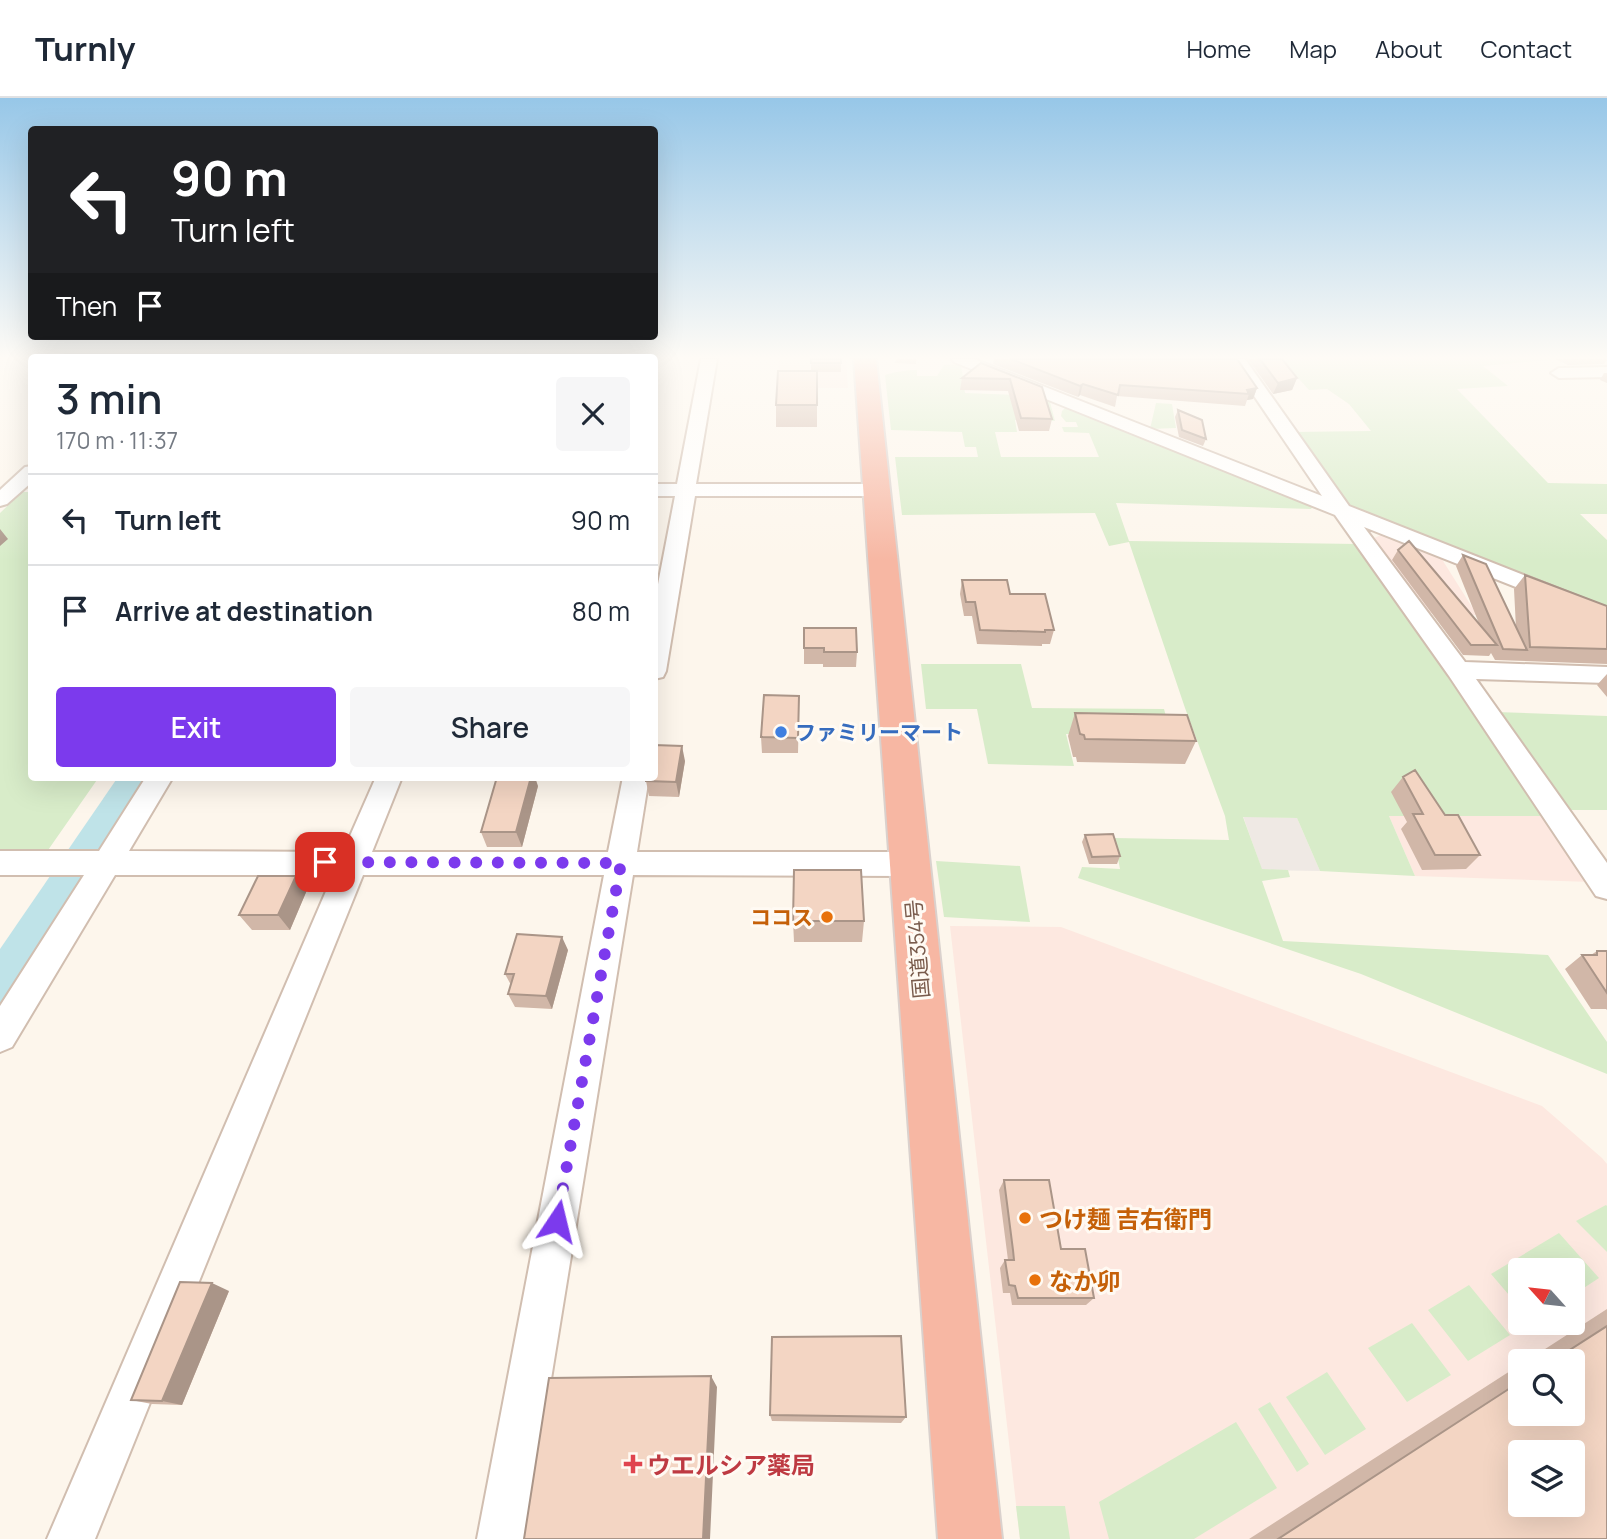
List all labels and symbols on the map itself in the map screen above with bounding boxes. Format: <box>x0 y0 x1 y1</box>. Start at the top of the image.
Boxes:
place label: ファミリーマート <box>795 718 963 746</box>
marker: ファミリーマート <box>773 724 789 740</box>
pin <box>295 832 355 892</box>
street label: 国道354号 <box>899 898 935 1000</box>
place label: ココス <box>750 903 813 931</box>
marker: ココス <box>819 909 835 925</box>
position arrow <box>520 1184 594 1258</box>
place label: つけ麺 吉右衛門 <box>1039 1202 1212 1235</box>
marker: つけ麺 吉右衛門 <box>1017 1210 1033 1226</box>
north arrow <box>1508 1258 1586 1335</box>
place label: なか卯 <box>1049 1264 1121 1297</box>
marker: なか卯 <box>1027 1272 1043 1288</box>
place label: ウエルシア薬局 <box>647 1448 815 1481</box>
marker: ウエルシア薬局 <box>625 1456 641 1472</box>

